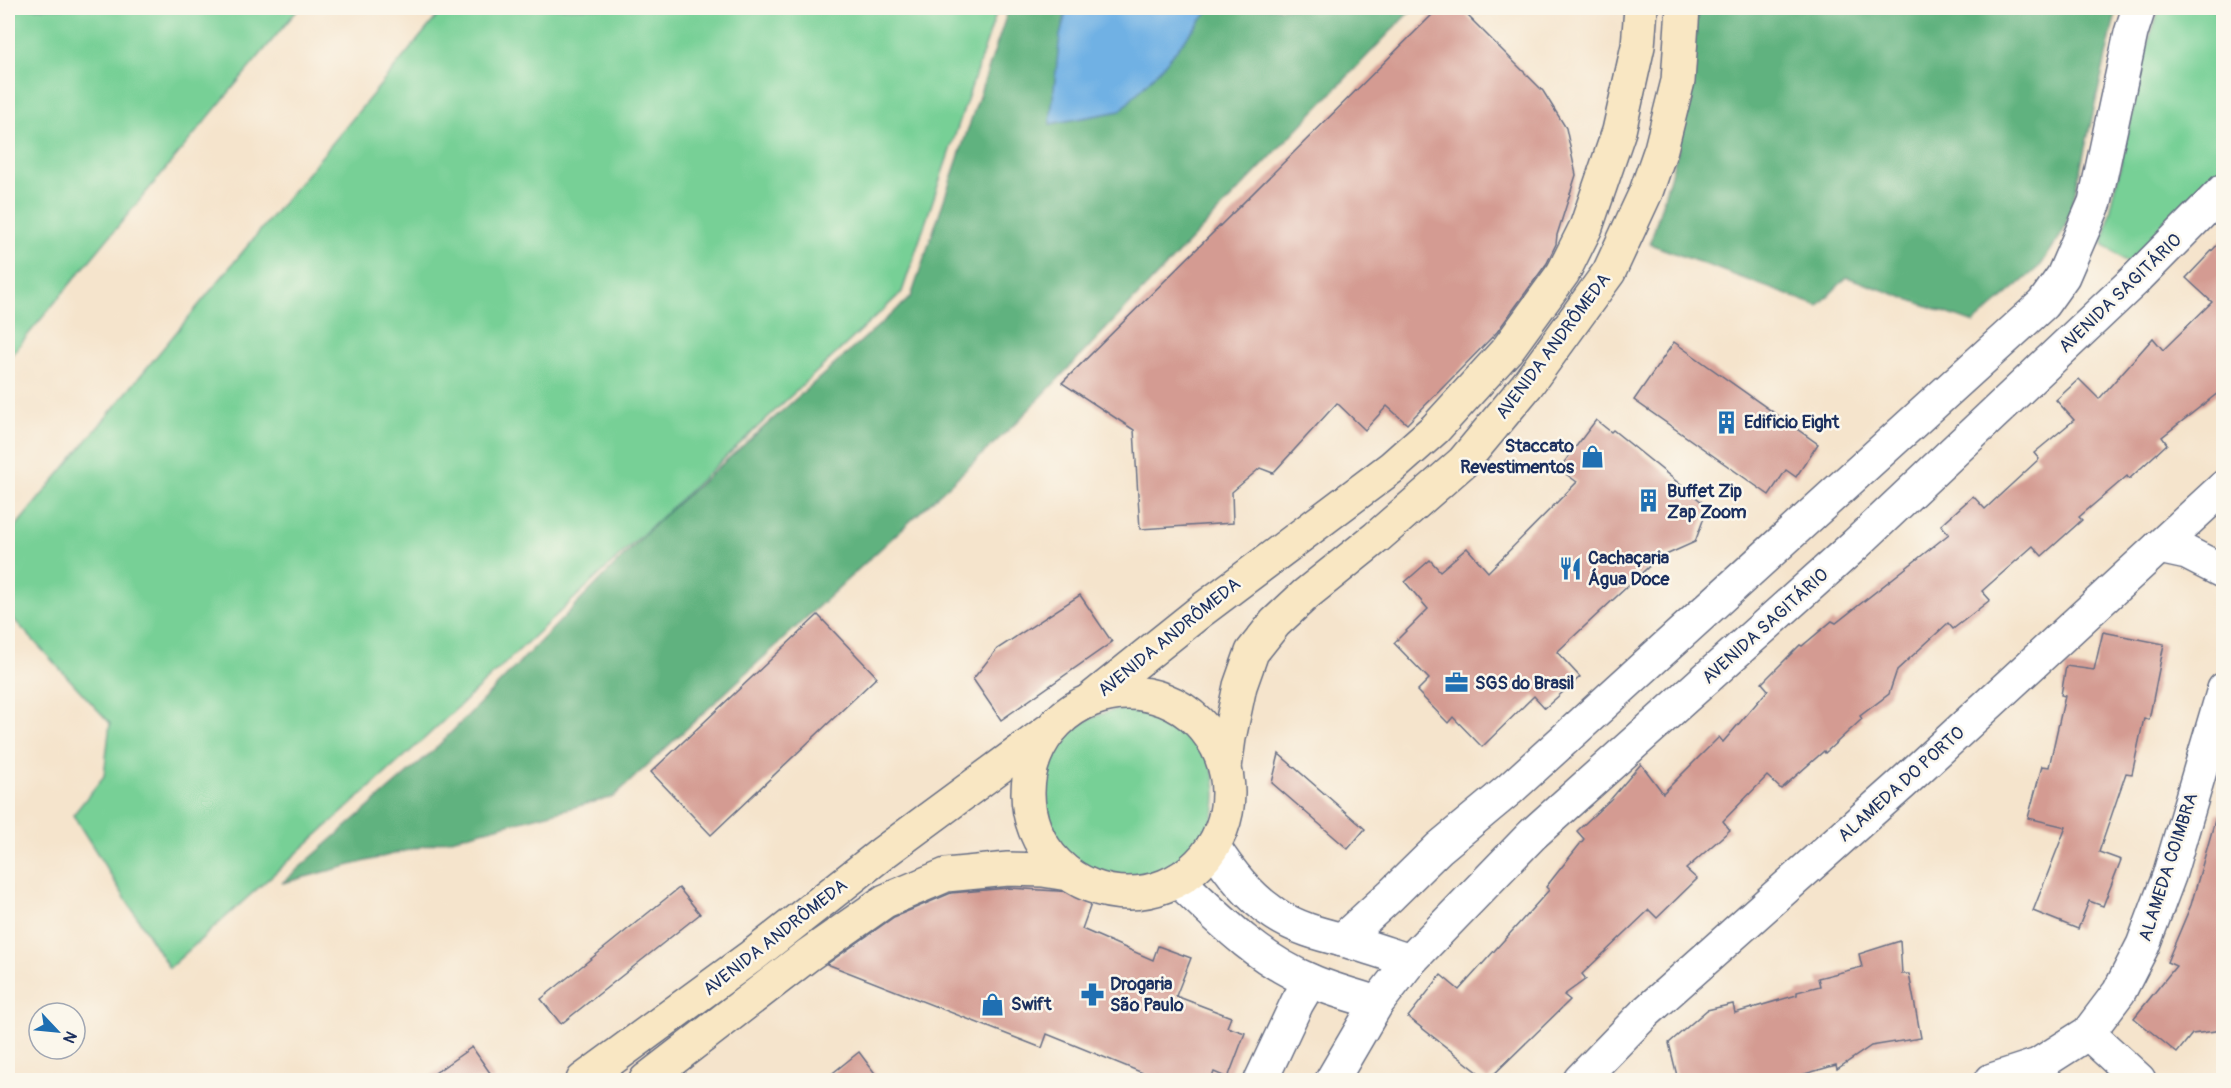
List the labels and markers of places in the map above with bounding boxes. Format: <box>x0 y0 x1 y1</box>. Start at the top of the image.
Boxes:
building icon: Edificio Eight <box>1713 409 1739 435</box>
place label: Edificio Eight <box>1744 411 1840 434</box>
place label: Staccato Revestimentos <box>1460 435 1575 479</box>
shop icon: Staccato Revestimentos <box>1579 443 1605 469</box>
place label: Buffet Zip Zap Zoom <box>1667 480 1746 524</box>
building icon: Buffet Zip Zap Zoom <box>1636 488 1662 514</box>
place label: Cachaçaria Água Doce <box>1588 547 1671 591</box>
restaurant icon: Cachaçaria Água Doce <box>1557 555 1583 581</box>
office icon: SGS do Brasil <box>1444 670 1470 696</box>
place label: SGS do Brasil <box>1475 672 1574 695</box>
place label: Drogaria São Paulo <box>1110 973 1184 1017</box>
pharmacy icon: Drogaria São Paulo <box>1079 981 1105 1007</box>
shop icon: Swift <box>980 991 1006 1017</box>
place label: Swift <box>1011 993 1052 1016</box>

